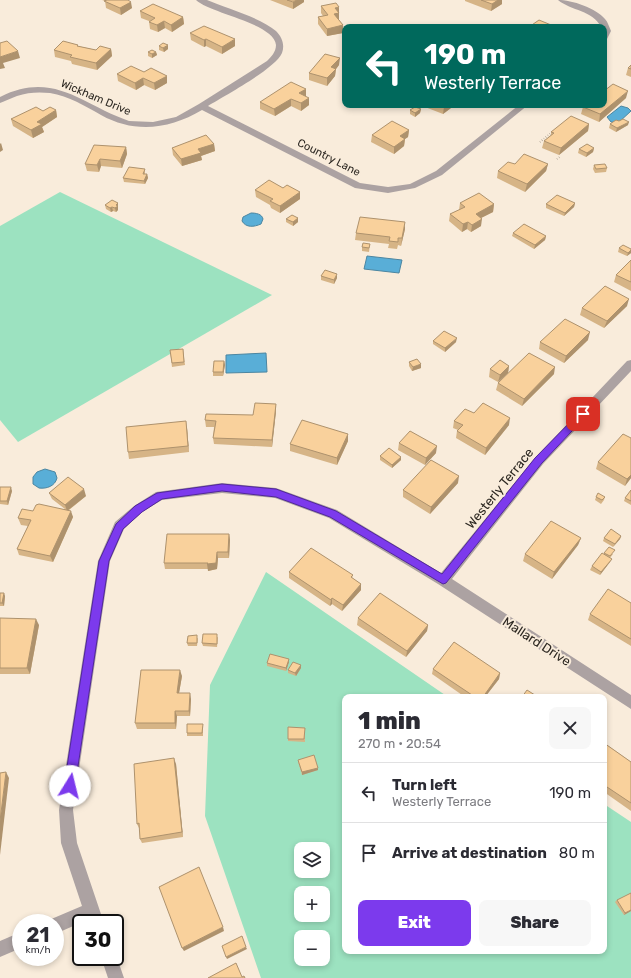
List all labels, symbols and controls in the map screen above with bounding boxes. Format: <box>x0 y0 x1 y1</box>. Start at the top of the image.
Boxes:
text: 190 m <box>424 38 507 71</box>
icon: left <box>358 40 410 92</box>
text: Westerly Terrace <box>424 72 561 94</box>
street label: Wickham Drive <box>59 77 133 118</box>
street label: Country Lane <box>295 136 362 179</box>
pin <box>566 397 600 431</box>
icon: arrive <box>572 403 594 425</box>
street label: Westerly Terrace <box>462 445 536 532</box>
street label: Mallard Drive <box>500 614 574 669</box>
text: 1 min <box>358 707 421 735</box>
button: close <box>549 707 591 749</box>
text: 270 m · 20:54 <box>358 736 441 751</box>
position arrow <box>49 765 91 807</box>
text: Turn left <box>392 776 457 794</box>
icon: left <box>358 782 380 804</box>
text: 190 m <box>549 784 591 802</box>
text: Westerly Terrace <box>392 794 491 809</box>
map controls <box>294 842 330 966</box>
button: layers <box>294 842 330 878</box>
icon: arrive <box>358 842 380 864</box>
text: Arrive at destination <box>392 844 547 862</box>
text: 80 m <box>559 844 595 862</box>
button: + <box>294 886 330 922</box>
button: Exit <box>358 900 471 946</box>
button: Share <box>479 900 591 946</box>
speed limit sign: 30 <box>72 914 124 966</box>
text: 21 <box>27 923 49 947</box>
button: − <box>294 930 330 966</box>
text: km/h <box>26 944 50 956</box>

